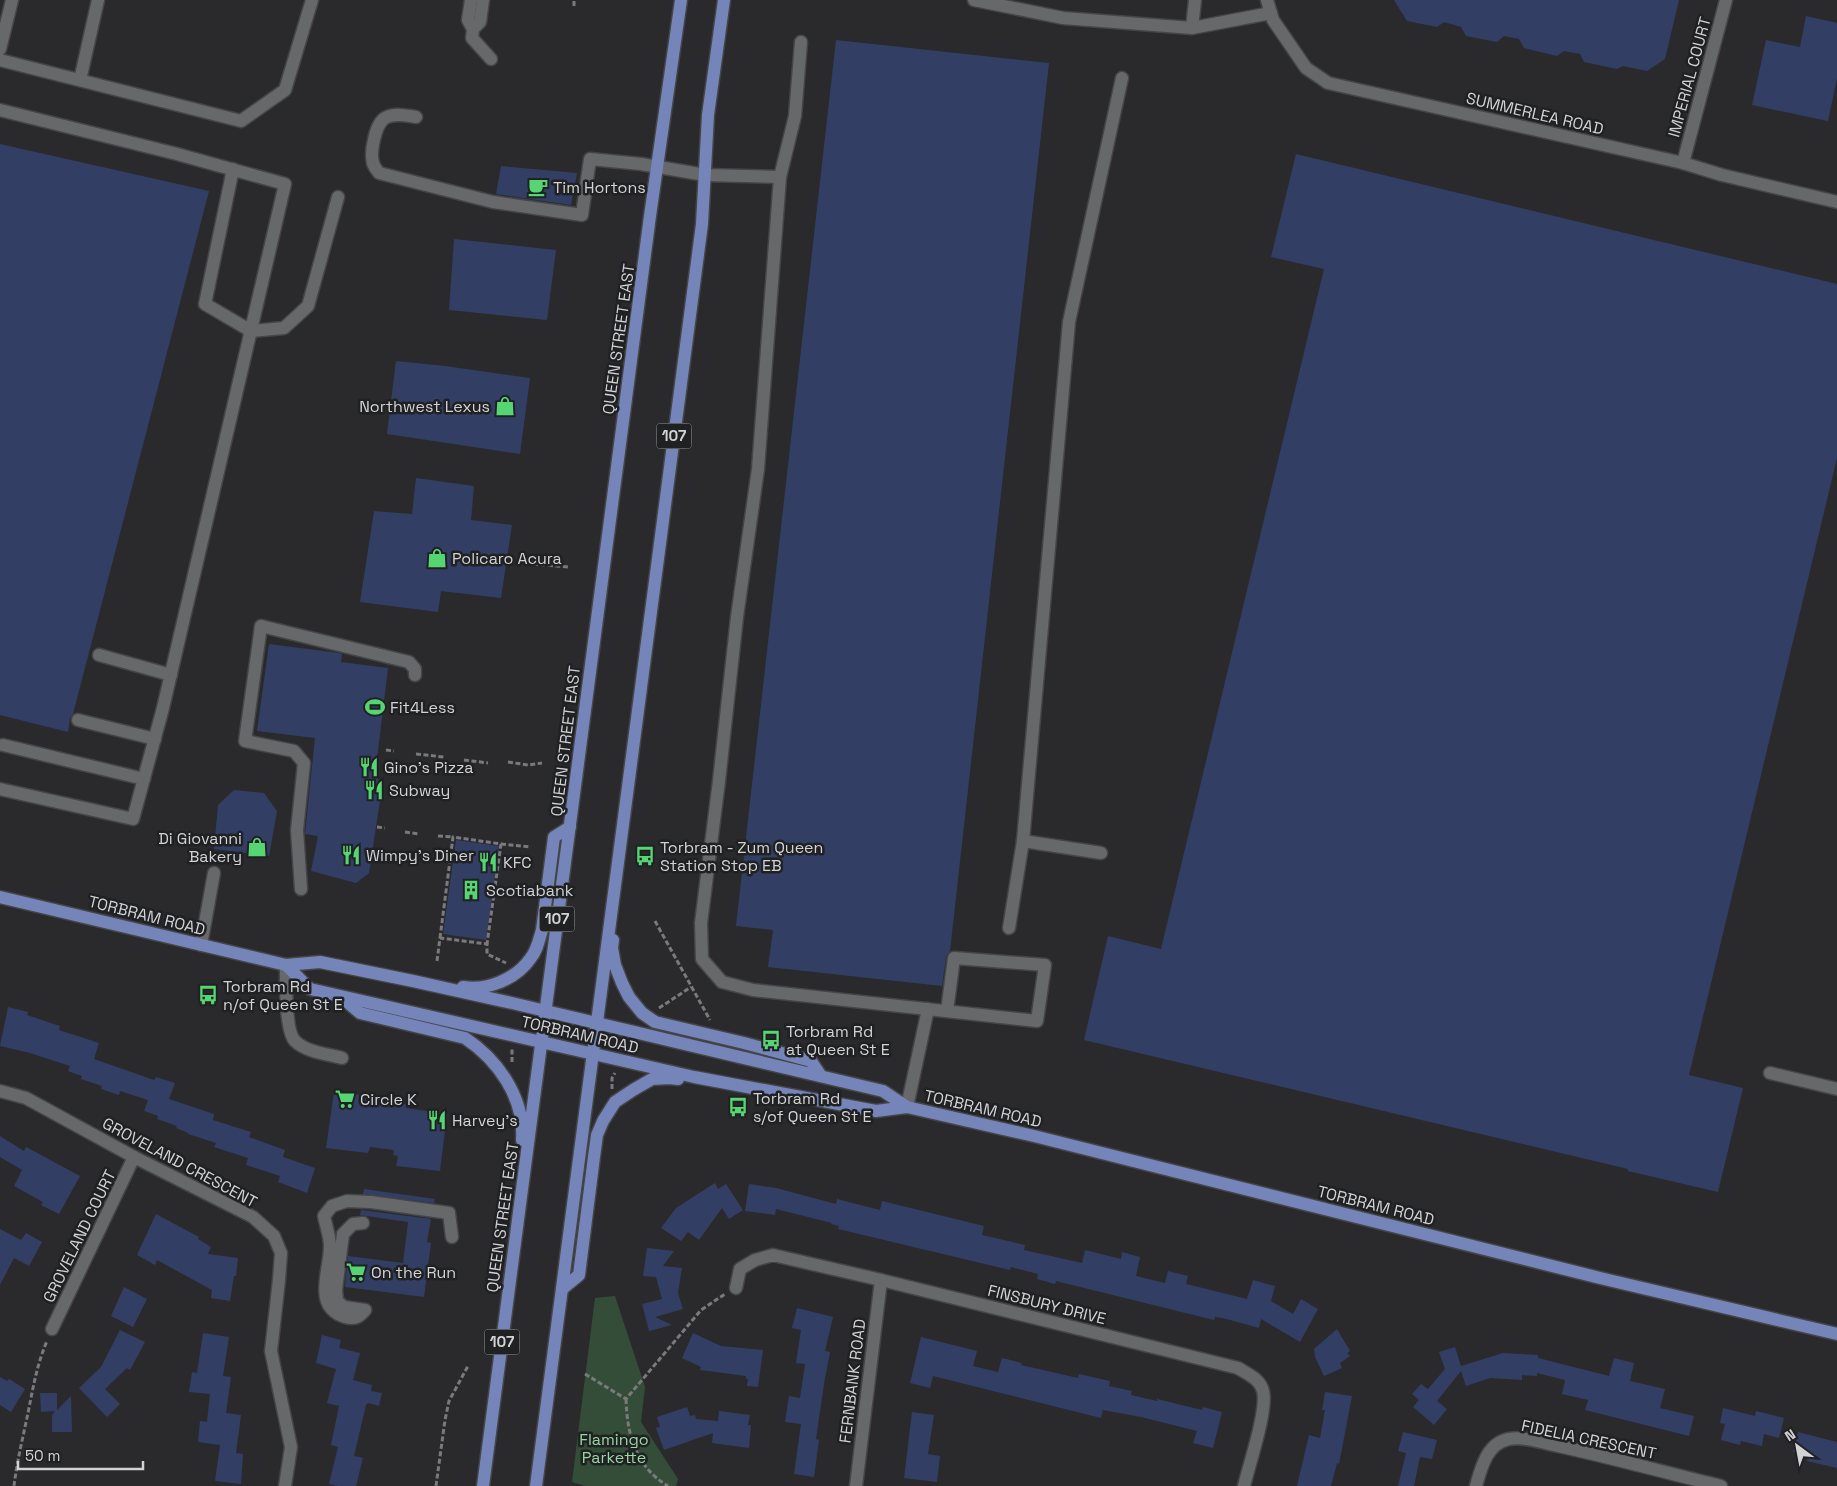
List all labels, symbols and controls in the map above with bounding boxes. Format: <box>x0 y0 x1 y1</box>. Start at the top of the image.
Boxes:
street label: IMPERIAL COURT <box>1663 15 1716 140</box>
street label: SUMMERLEA ROAD <box>1464 87 1606 139</box>
cafe icon: Tim Hortons <box>527 176 549 198</box>
place label: Tim Hortons <box>553 177 646 198</box>
street label: QUEEN STREET EAST <box>598 262 639 416</box>
shop icon: Northwest Lexus <box>494 395 516 417</box>
place label: Northwest Lexus <box>359 396 490 417</box>
road number: 107 <box>656 424 692 448</box>
shop icon: Policaro Acura <box>426 547 448 569</box>
place label: Policaro Acura <box>452 548 562 569</box>
street label: QUEEN STREET EAST <box>546 664 585 818</box>
sports icon: Fit4Less <box>364 696 386 718</box>
place label: Fit4Less <box>390 697 455 718</box>
restaurant icon: Gino's Pizza <box>358 756 380 778</box>
place label: Gino's Pizza <box>384 757 474 778</box>
restaurant icon: Subway <box>363 779 385 801</box>
place label: Subway <box>389 780 450 801</box>
place label: Di Giovanni Bakery <box>158 828 242 867</box>
shop icon: Di Giovanni Bakery <box>246 836 268 858</box>
place label: Torbram - Zum Queen Station Stop EB <box>660 837 823 876</box>
restaurant icon: Wimpy's Diner <box>340 844 362 866</box>
place label: Wimpy's Diner <box>366 845 474 866</box>
bus stop icon: Torbram - Zum Queen Station Stop EB <box>634 845 656 867</box>
restaurant icon: KFC <box>477 851 499 873</box>
place label: KFC <box>503 852 532 873</box>
building icon: Scotiabank <box>460 879 482 901</box>
place label: Scotiabank <box>486 880 574 901</box>
street label: TORBRAM ROAD <box>86 891 208 940</box>
road number: 107 <box>540 906 574 932</box>
place label: Torbram Rd n/of Queen St E <box>223 976 343 1015</box>
bus stop icon: Torbram Rd n/of Queen St E <box>197 984 219 1006</box>
street label: TORBRAM ROAD <box>519 1011 641 1058</box>
place label: Torbram Rd at Queen St E <box>786 1021 890 1060</box>
bus stop icon: Torbram Rd at Queen St E <box>760 1029 782 1051</box>
street label: TORBRAM ROAD <box>922 1085 1044 1132</box>
supermarket icon: Circle K <box>334 1088 356 1110</box>
place label: Torbram Rd s/of Queen St E <box>753 1088 871 1127</box>
place label: Circle K <box>360 1089 417 1110</box>
bus stop icon: Torbram Rd s/of Queen St E <box>727 1096 749 1118</box>
restaurant icon: Harvey's <box>426 1109 448 1131</box>
place label: Harvey's <box>452 1110 518 1131</box>
street label: GROVELAND CRESCENT <box>99 1113 261 1212</box>
street label: QUEEN STREET EAST <box>482 1140 523 1294</box>
street label: GROVELAND COURT <box>38 1166 121 1306</box>
street label: TORBRAM ROAD <box>1315 1181 1437 1230</box>
supermarket icon: On the Run <box>345 1261 367 1283</box>
place label: On the Run <box>371 1262 456 1283</box>
street label: FINSBURY DRIVE <box>986 1280 1108 1329</box>
street label: FERNBANK ROAD <box>834 1318 871 1444</box>
road number: 107 <box>484 1330 520 1354</box>
street label: FIDELIA CRESCENT <box>1520 1415 1658 1464</box>
north arrow <box>1772 1421 1822 1471</box>
text: N <box>1781 1425 1799 1445</box>
park label: Flamingo Parkette <box>579 1429 649 1468</box>
scale bar <box>18 1438 142 1470</box>
text: 50 m <box>25 1446 60 1465</box>

